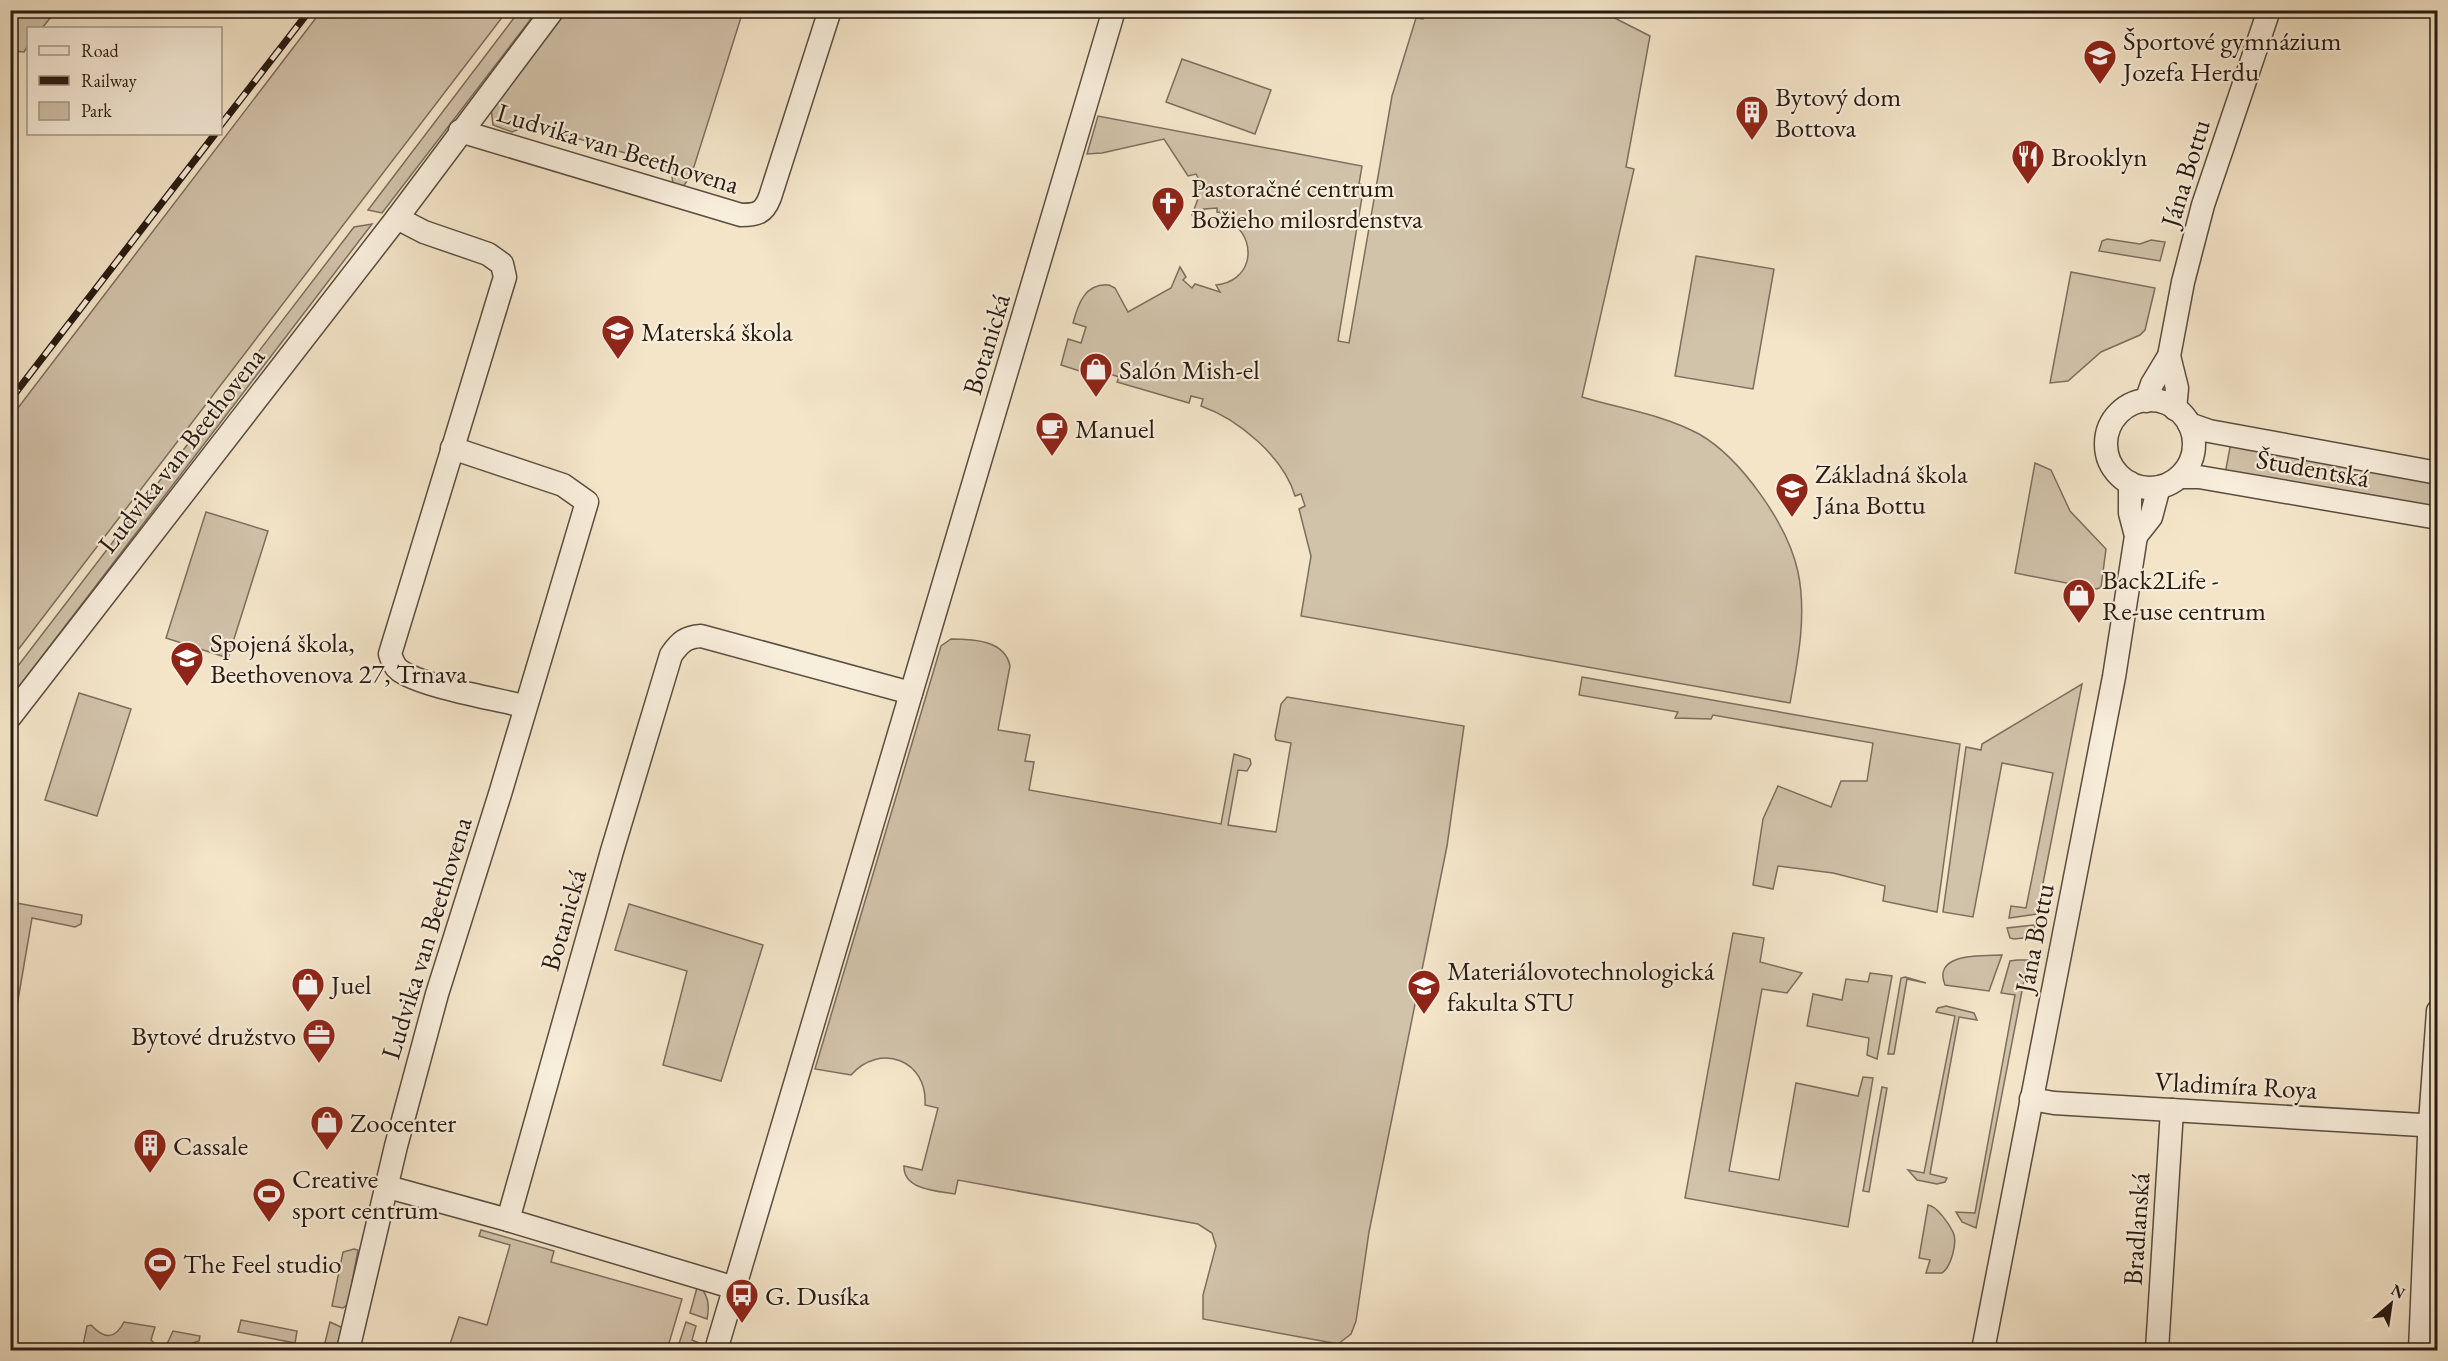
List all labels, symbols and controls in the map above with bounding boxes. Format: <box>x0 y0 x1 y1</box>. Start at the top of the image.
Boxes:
place label: Športové gymnázium Jozefa Herdu <box>2121 23 2342 89</box>
legend <box>27 27 222 135</box>
school or university icon: Športové gymnázium Jozefa Herdu <box>2082 38 2118 85</box>
text: Road <box>81 39 120 62</box>
text: Railway <box>81 69 137 92</box>
place label: Bytový dom Bottova <box>1775 79 1901 145</box>
building icon: Bytový dom Bottova <box>1734 94 1770 141</box>
street label: Ludvika van Beethovena <box>493 95 744 202</box>
text: Park <box>81 99 112 122</box>
street label: Jána Bottu <box>2151 115 2218 233</box>
restaurant icon: Brooklyn <box>2010 138 2046 185</box>
place label: Brooklyn <box>2051 139 2147 174</box>
place label: Pastoračné centrum Božieho milosrdenstva <box>1191 170 1423 236</box>
church icon: Pastoračné centrum Božieho milosrdenstva <box>1150 185 1186 232</box>
street label: Botanická <box>954 289 1018 399</box>
school or university icon: Materská škola <box>600 313 636 360</box>
place label: Materská škola <box>641 314 793 349</box>
street label: Ludvika van Beethovena <box>90 340 272 560</box>
shop icon: Salón Mish-el <box>1078 351 1114 398</box>
place label: Salón Mish-el <box>1119 352 1260 387</box>
cafe icon: Manuel <box>1034 410 1070 457</box>
place label: Manuel <box>1075 411 1155 446</box>
street label: Študentská <box>2254 441 2373 495</box>
place label: Základná škola Jána Bottu <box>1813 456 1968 522</box>
school or university icon: Základná škola Jána Bottu <box>1774 471 1810 518</box>
place label: Back2Life - Re-use centrum <box>2102 562 2266 628</box>
shop icon: Back2Life - Re-use centrum <box>2061 577 2097 624</box>
place label: Spojená škola, Beethovenova 27, Trnava <box>210 625 467 691</box>
school or university icon: Spojená škola, Beethovenova 27, Trnava <box>169 640 205 687</box>
street label: Ludvika van Beethovena <box>373 812 480 1063</box>
street label: Botanická <box>532 865 594 975</box>
street label: Jána Bottu <box>2006 880 2062 998</box>
place label: Materiálovotechnologická fakulta STU <box>1447 953 1715 1019</box>
shop icon: Juel <box>290 966 326 1013</box>
place label: Juel <box>329 967 371 1002</box>
school or university icon: Materiálovotechnologická fakulta STU <box>1406 968 1442 1015</box>
office icon: Bytové družstvo <box>301 1017 337 1064</box>
place label: Bytové družstvo <box>131 1018 296 1053</box>
street label: Vladimíra Roya <box>2154 1063 2318 1107</box>
shop icon: Zoocenter <box>309 1104 345 1151</box>
place label: Zoocenter <box>350 1105 456 1140</box>
building icon: Cassale <box>132 1127 168 1174</box>
place label: Cassale <box>173 1128 248 1163</box>
place label: Creative sport centrum <box>292 1161 439 1227</box>
street label: Bradlanská <box>2115 1171 2157 1287</box>
sports icon: Creative sport centrum <box>251 1176 287 1223</box>
sports icon: The Feel studio <box>142 1245 178 1292</box>
place label: The Feel studio <box>183 1246 342 1281</box>
north arrow <box>2361 1274 2421 1334</box>
bus stop icon: G. Dusíka <box>724 1277 760 1324</box>
place label: G. Dusíka <box>765 1278 870 1313</box>
text: N <box>2387 1279 2409 1304</box>

